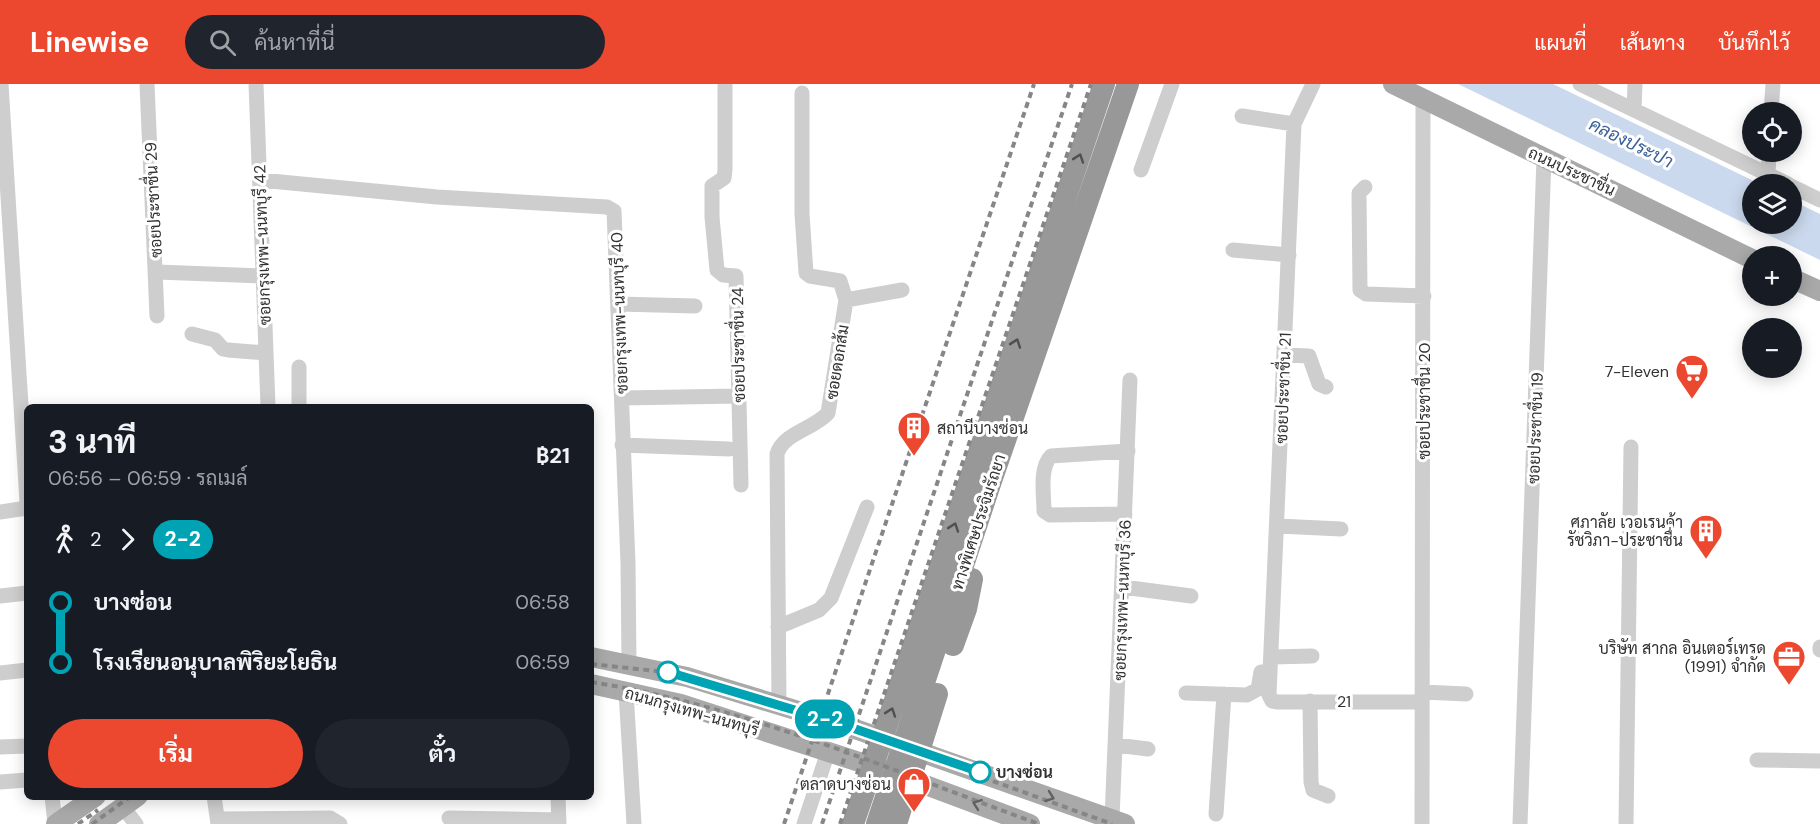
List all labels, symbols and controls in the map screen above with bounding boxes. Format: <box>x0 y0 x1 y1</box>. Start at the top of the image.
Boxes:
search box <box>185 15 605 69</box>
text: Linewise <box>30 24 149 61</box>
icon: search <box>206 26 239 59</box>
text: ค้นหาที่นี่ <box>254 28 335 57</box>
text: แผนที่ <box>1534 29 1587 57</box>
text: เส้นทาง <box>1620 29 1685 57</box>
text: บันทึกไว้ <box>1718 29 1790 57</box>
map controls <box>1742 102 1802 378</box>
button: locate <box>1742 102 1802 162</box>
water label: คลองประปา <box>1585 112 1677 174</box>
street label: ถนนประชาชื่น <box>1525 138 1620 201</box>
street label: ซอยประชาชื่น 29 <box>136 142 167 259</box>
one-way arrow <box>1071 153 1084 164</box>
street label: ซอยกรุงเทพ-นนทบุรี 42 <box>248 164 277 326</box>
button: layers <box>1742 174 1802 234</box>
street label: ซอยกรุงเทพ-นนทบุรี 40 <box>605 232 634 394</box>
button: + <box>1742 246 1802 306</box>
street label: ซอยประชาชื่น 24 <box>723 287 750 403</box>
button: − <box>1742 318 1802 378</box>
street label: ซอยดอกส้ม <box>821 323 854 401</box>
street label: ซอยประชาชื่น 21 <box>1267 332 1296 444</box>
one-way arrow <box>1009 338 1022 348</box>
street label: ซอยประชาชื่น 20 <box>1410 343 1435 459</box>
supermarket icon: 7-Eleven <box>1674 353 1710 400</box>
place label: 7-Eleven <box>1605 361 1669 382</box>
street label: ซอยประชาชื่น 19 <box>1519 372 1548 484</box>
building icon: สถานีบางซ่อน <box>896 410 932 457</box>
place label: สถานีบางซ่อน <box>937 417 1028 439</box>
text: 3 นาที <box>48 420 136 463</box>
text: ฿21 <box>536 441 570 470</box>
street label: ทางพิเศษประจิมรัถยา <box>947 451 1010 593</box>
text: 06:56 – 06:59 · รถเมล์ <box>48 465 248 491</box>
place label: ศุภาลัย เวอเรนด้า รัชวิภา-ประชาชื่น <box>1567 512 1683 551</box>
building icon: ศุภาลัย เวอเรนด้า รัชวิภา-ประชาชื่น <box>1688 513 1724 560</box>
street label: ซอยกรุงเทพ-นนทบุรี 36 <box>1108 519 1137 681</box>
one-way arrow <box>946 522 959 533</box>
icon: walk <box>48 523 81 556</box>
icon: forward <box>111 523 144 556</box>
text: 2-2 <box>165 525 201 553</box>
text: 2 <box>90 526 102 552</box>
text: บางซ่อน <box>94 588 172 617</box>
text: 06:58 <box>515 589 570 615</box>
place label: บริษัท สากล อินเตอร์เทรด (1991) จำกัด <box>1598 636 1766 677</box>
office icon: บริษัท สากล อินเตอร์เทรด (1991) จำกัด <box>1771 639 1807 686</box>
text: โรงเรียนอนุบาลพิริยะโยธิน <box>94 648 337 677</box>
text: 06:59 <box>516 649 570 675</box>
unlabelled marker <box>657 661 679 683</box>
street label: ถนนกรุงเทพ-นนทบุรี <box>622 681 762 742</box>
street label: 21 <box>1337 691 1351 712</box>
line badge: 2-2 <box>790 700 860 738</box>
text: 2-2 <box>807 705 843 733</box>
one-way arrow <box>884 707 897 718</box>
button: เริ่ม <box>48 719 303 788</box>
button: ตั๋ว <box>315 719 570 788</box>
marker: บางซ่อน <box>969 761 991 783</box>
place label: บางซ่อน <box>996 762 1053 783</box>
shop icon: ตลาดบางซ่อน <box>896 766 932 813</box>
place label: ตลาดบางซ่อน <box>800 774 891 795</box>
one-way arrow <box>1044 790 1055 802</box>
one-way arrow <box>972 799 982 812</box>

